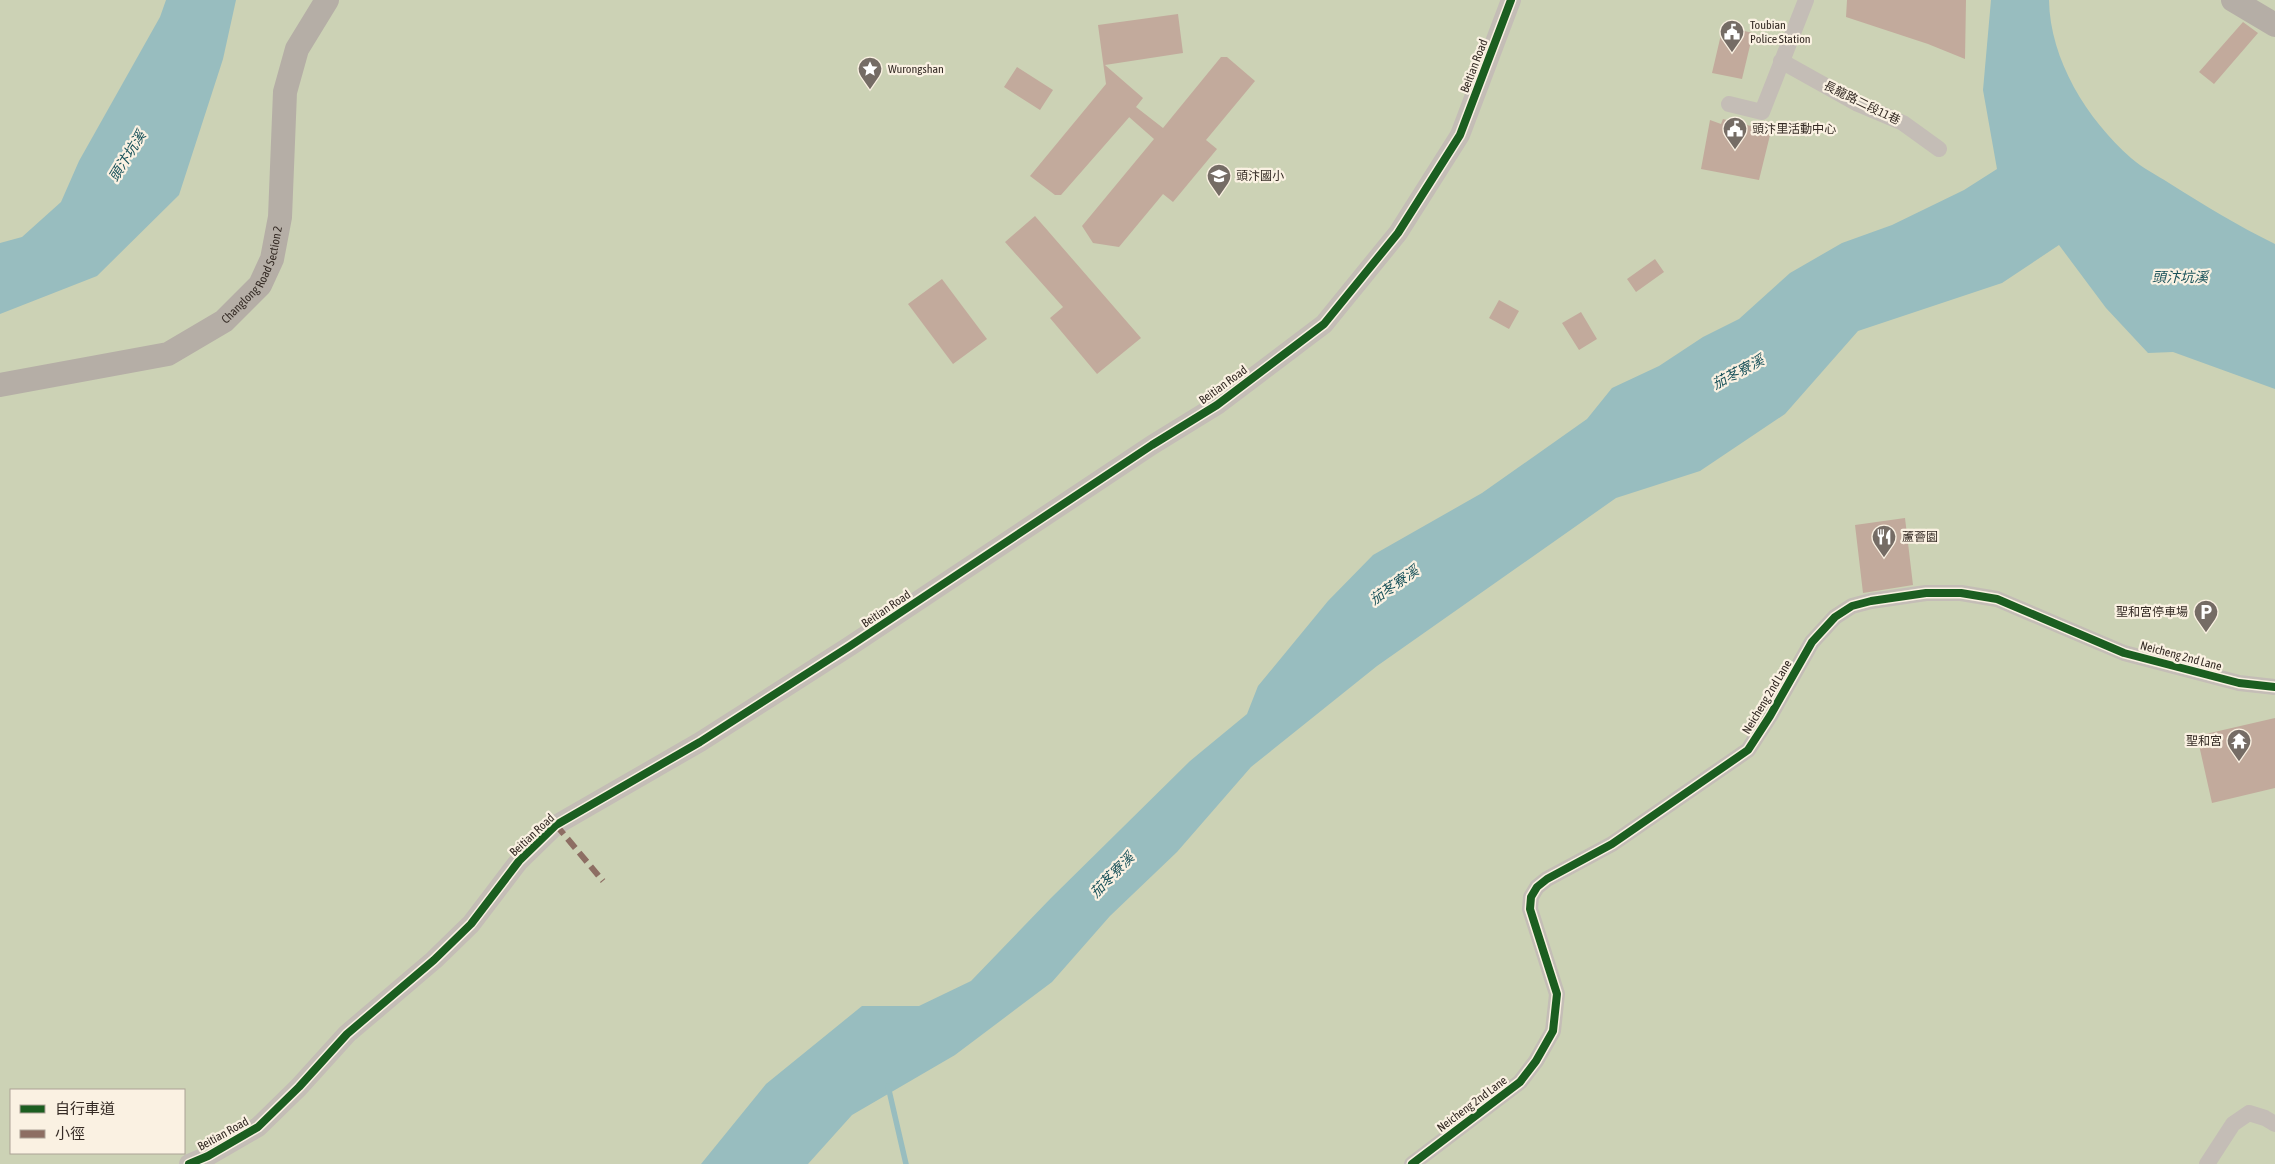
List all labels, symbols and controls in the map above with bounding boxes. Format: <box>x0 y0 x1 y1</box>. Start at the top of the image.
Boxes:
place label: Toubian Police Station <box>1750 18 1811 46</box>
public building icon: Toubian Police Station <box>1719 19 1745 53</box>
street label: Beitian Road <box>1457 37 1491 95</box>
place icon: Wurongshan <box>857 56 883 90</box>
place label: Wurongshan <box>888 62 944 76</box>
street label: 長龍路二段11巷 <box>1822 78 1902 128</box>
public building icon: 頭汴里活動中心 <box>1722 116 1748 150</box>
place label: 頭汴里活動中心 <box>1752 122 1836 136</box>
water label: 頭汴坑溪 <box>105 126 150 184</box>
school or university icon: 頭汴國小 <box>1206 163 1232 197</box>
place label: 頭汴國小 <box>1236 169 1284 183</box>
street label: Changlong Road Section 2 <box>219 225 285 326</box>
water label: 頭汴坑溪 <box>2152 269 2210 285</box>
water label: 茄苳寮溪 <box>1710 351 1768 392</box>
street label: Beitian Road <box>1196 363 1250 407</box>
restaurant icon: 蘆薈園 <box>1871 524 1897 558</box>
place label: 蘆薈園 <box>1902 530 1938 544</box>
water label: 茄苳寮溪 <box>1366 561 1423 608</box>
street label: Beitian Road <box>859 588 913 630</box>
parking icon: 聖和宮停車場 <box>2193 599 2219 633</box>
place label: 聖和宮停車場 <box>2116 605 2188 619</box>
street label: Neicheng 2nd Lane <box>2139 638 2223 674</box>
street label: Neicheng 2nd Lane <box>1739 657 1795 737</box>
temple icon: 聖和宮 <box>2226 728 2252 762</box>
place label: 聖和宮 <box>2186 734 2222 748</box>
street label: Beitian Road <box>507 811 557 859</box>
water label: 茄苳寮溪 <box>1087 848 1139 901</box>
street label: Neicheng 2nd Lane <box>1434 1073 1510 1135</box>
legend <box>10 1089 185 1154</box>
text: 自行車道 <box>55 1100 115 1117</box>
street label: Beitian Road <box>195 1114 251 1154</box>
text: 小徑 <box>55 1125 85 1142</box>

